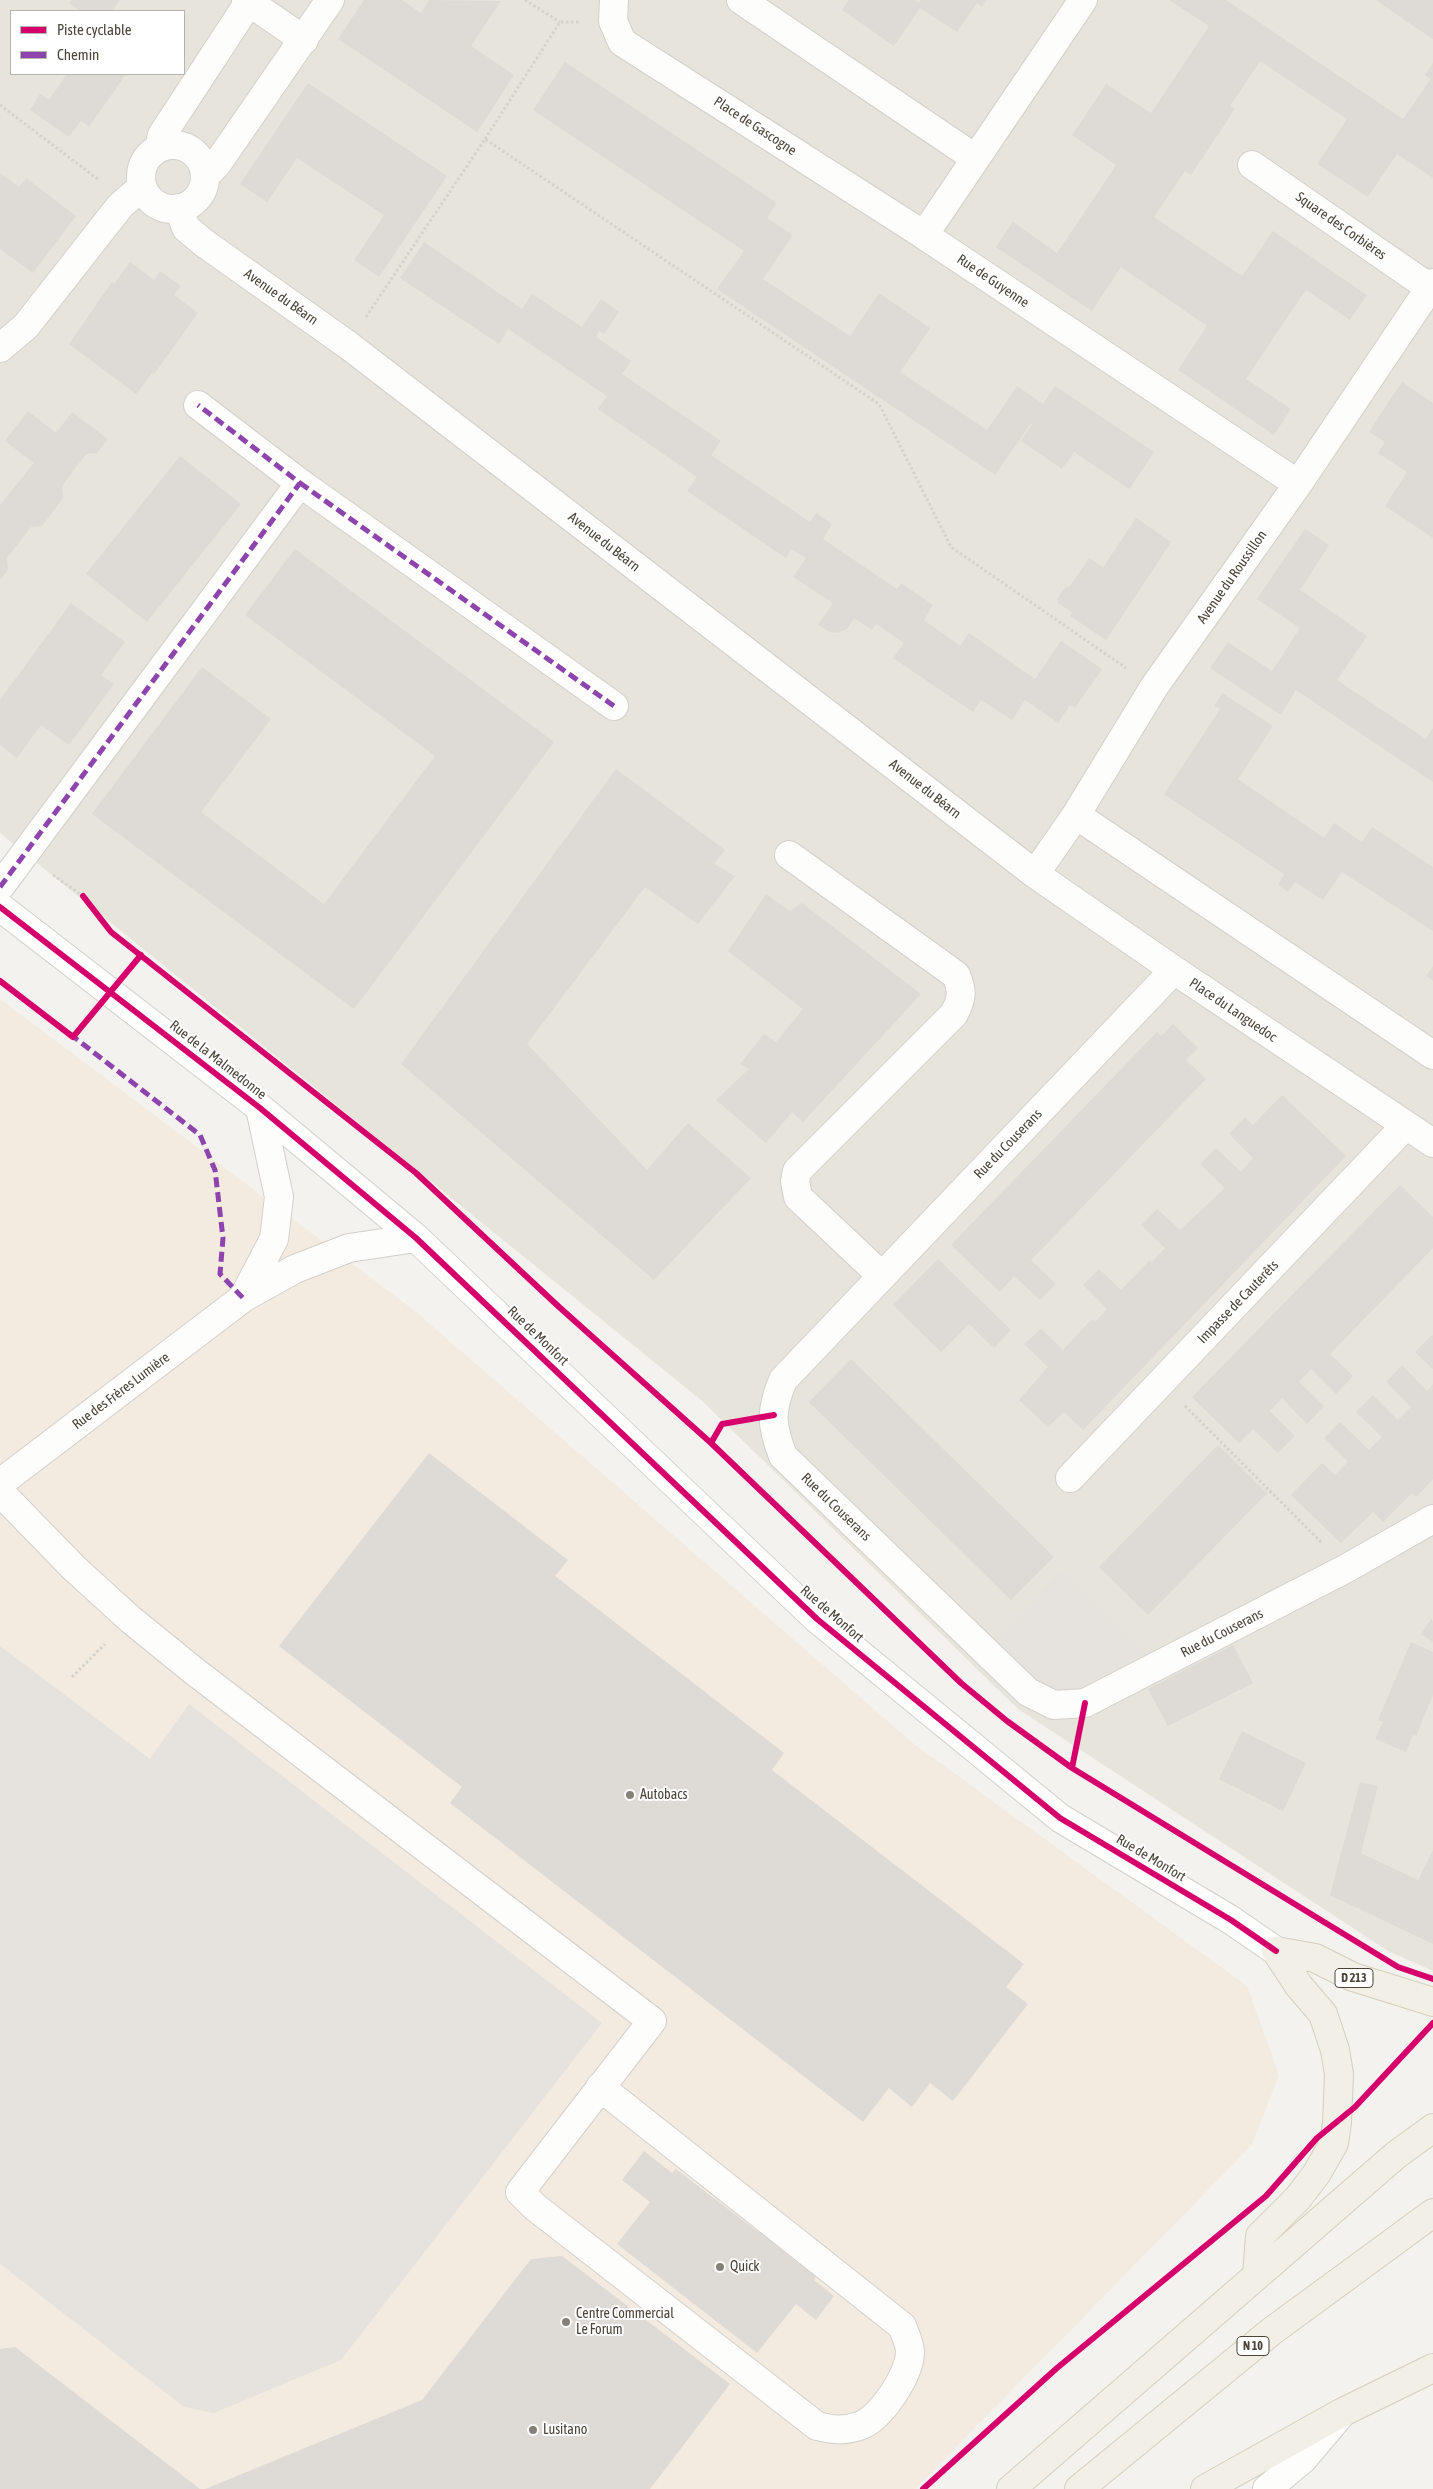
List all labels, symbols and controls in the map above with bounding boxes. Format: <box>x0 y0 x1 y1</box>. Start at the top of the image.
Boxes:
legend <box>10 10 185 75</box>
text: Piste cyclable <box>57 21 132 38</box>
text: Chemin <box>57 46 99 63</box>
street label: Place de Gascogne <box>710 93 800 159</box>
street label: Square des Corbières <box>1292 189 1390 263</box>
street label: Rue de Guyenne <box>954 251 1032 311</box>
street label: Avenue du Béarn <box>241 265 321 329</box>
street label: Avenue du Béarn <box>565 509 643 575</box>
street label: Avenue du Roussillon <box>1194 527 1270 627</box>
street label: Avenue du Béarn <box>886 756 964 822</box>
street label: Place du Languedoc <box>1186 975 1280 1045</box>
street label: Rue de la Malmedonne <box>166 1017 270 1103</box>
street label: Rue du Couserans <box>971 1106 1045 1182</box>
street label: Impasse de Cauterêts <box>1194 1257 1282 1347</box>
street label: Rue de Monfort <box>504 1303 572 1369</box>
street label: Rue des Frères Lumière <box>69 1349 173 1433</box>
street label: Rue du Couserans <box>798 1470 874 1544</box>
street label: Rue de Monfort <box>797 1582 867 1646</box>
street label: Rue du Couserans <box>1178 1605 1266 1661</box>
place label: Autobacs <box>640 1787 687 1803</box>
marker: Autobacs <box>624 1789 636 1801</box>
street label: Rue de Monfort <box>1113 1831 1189 1885</box>
road number: D 213 <box>1335 1969 1373 1988</box>
place label: Quick <box>730 2259 759 2275</box>
marker: Quick <box>714 2261 726 2273</box>
place label: Centre Commercial Le Forum <box>576 2306 674 2338</box>
marker: Centre Commercial Le Forum <box>560 2316 572 2328</box>
road number: N 10 <box>1237 2336 1269 2356</box>
place label: Lusitano <box>543 2422 587 2438</box>
marker: Lusitano <box>527 2424 539 2436</box>

